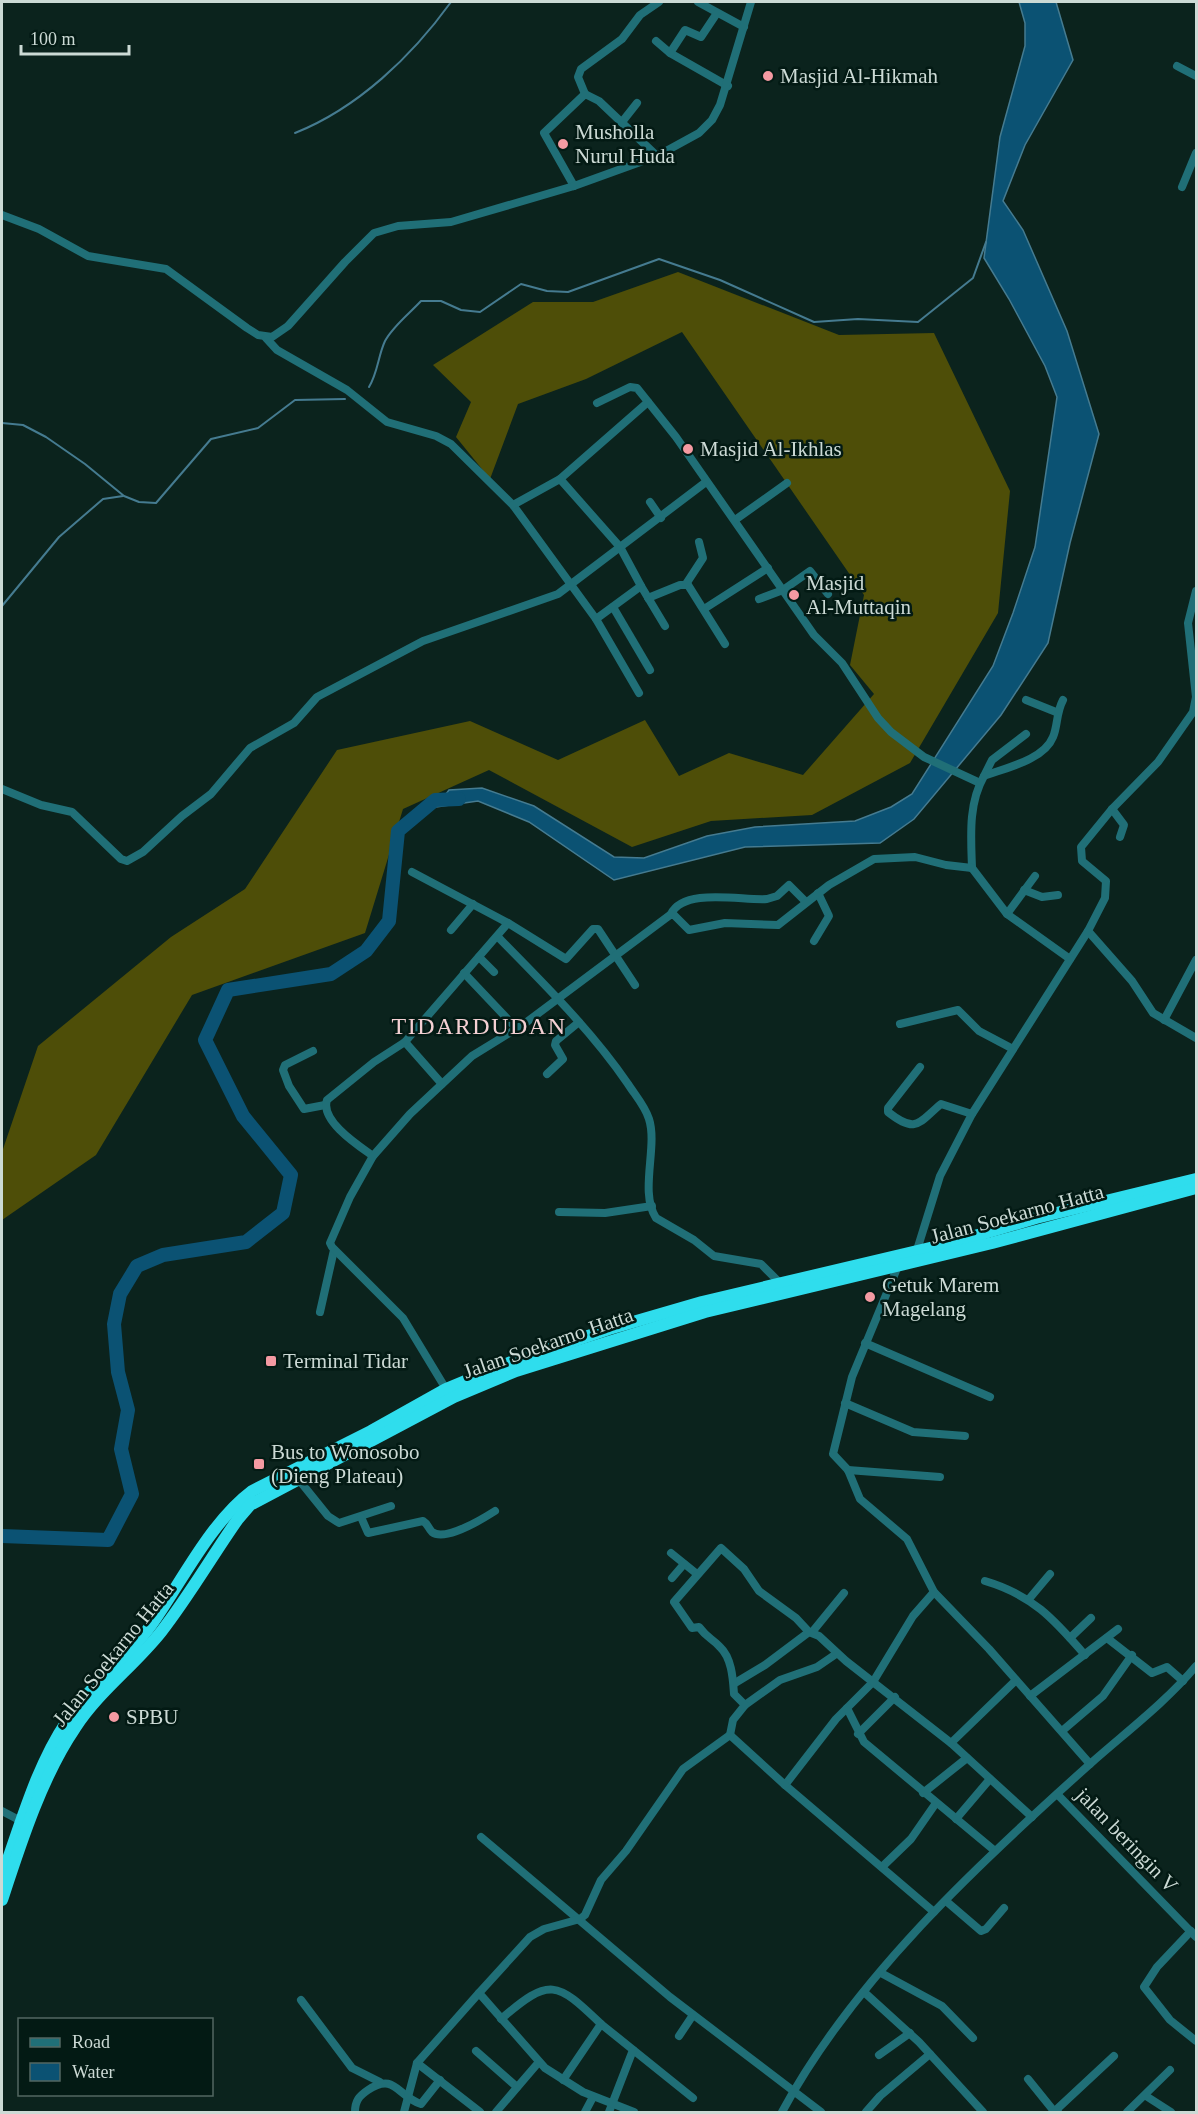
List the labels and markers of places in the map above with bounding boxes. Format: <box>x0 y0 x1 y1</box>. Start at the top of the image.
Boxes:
place label: Masjid Al-Hikmah <box>780 64 939 88</box>
marker: Masjid Al-Hikmah <box>761 69 775 83</box>
place label: Musholla Nurul Huda <box>575 120 675 168</box>
marker: Musholla Nurul Huda <box>556 137 570 151</box>
place label: Masjid Al-Ikhlas <box>700 437 842 461</box>
marker: Masjid Al-Ikhlas <box>681 442 695 456</box>
place label: Masjid Al-Muttaqin <box>806 571 911 619</box>
marker: Masjid Al-Muttaqin <box>787 588 801 602</box>
place label: Getuk Marem Magelang <box>882 1273 999 1321</box>
marker: Getuk Marem Magelang <box>863 1290 877 1304</box>
place label: Terminal Tidar <box>283 1349 408 1373</box>
marker: Terminal Tidar <box>264 1354 278 1368</box>
place label: Bus to Wonosobo (Dieng Plateau) <box>271 1440 419 1488</box>
marker: Bus to Wonosobo (Dieng Plateau) <box>252 1457 266 1471</box>
place label: SPBU <box>126 1705 179 1729</box>
marker: SPBU <box>107 1710 121 1724</box>

